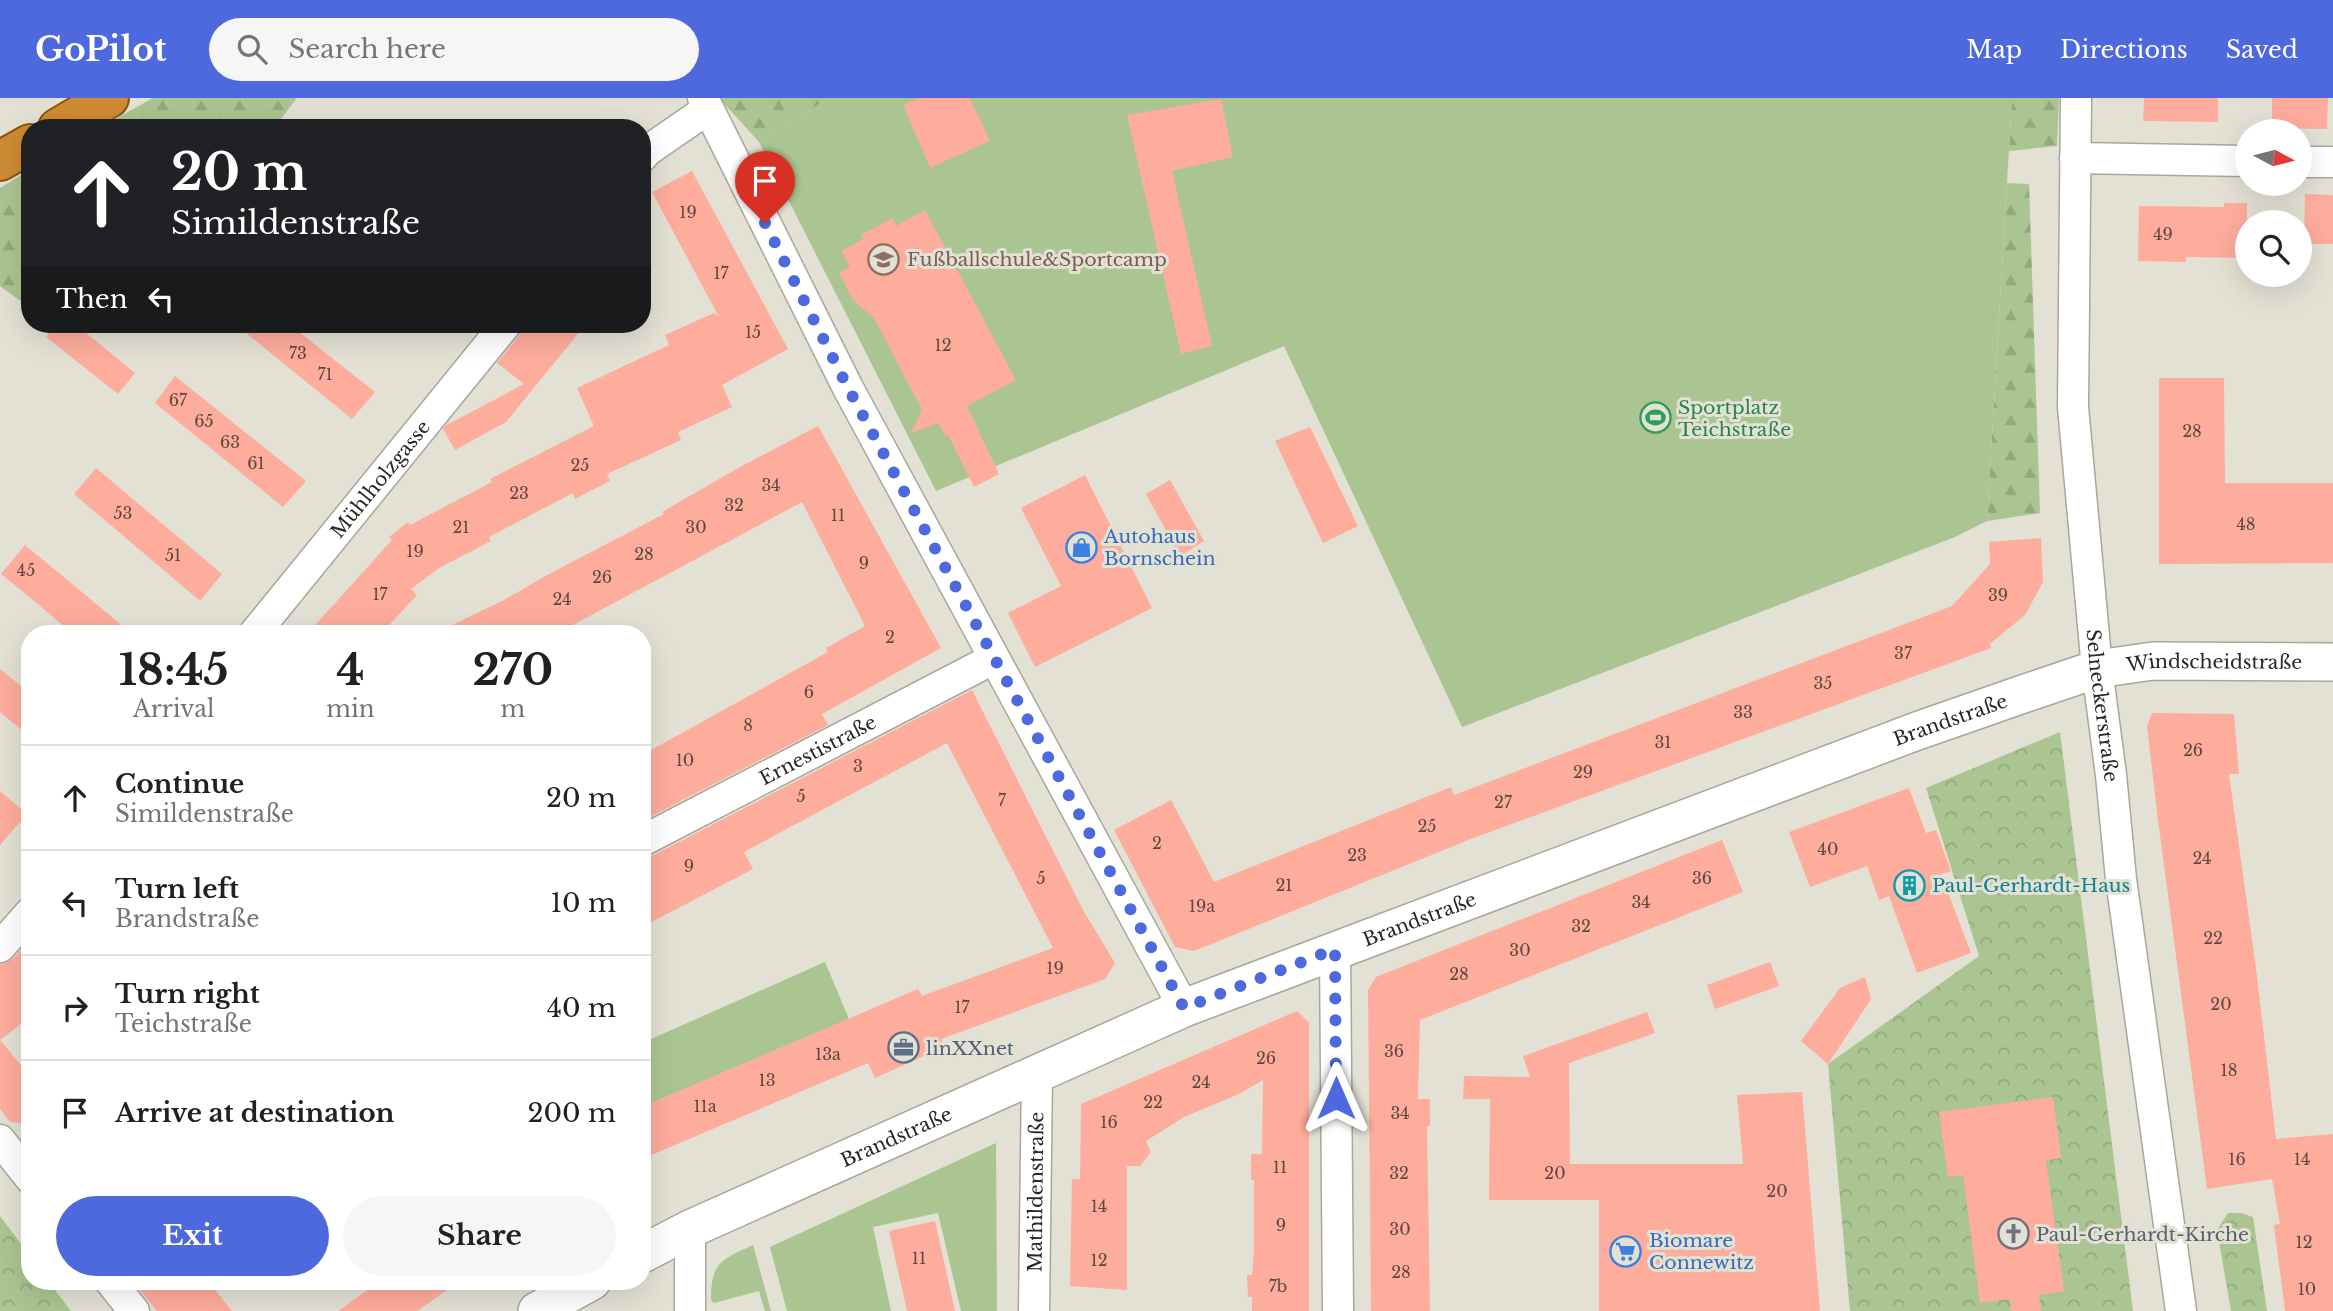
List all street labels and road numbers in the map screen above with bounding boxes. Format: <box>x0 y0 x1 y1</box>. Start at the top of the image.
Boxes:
street label: Mühlholzgasse <box>326 415 435 542</box>
street label: Selneckerstraße <box>2082 628 2123 783</box>
street label: Windscheidstraße <box>2124 649 2302 676</box>
street label: Brandstraße <box>1890 689 2010 750</box>
street label: Ernestistraße <box>755 710 880 790</box>
street label: Brandstraße <box>1360 887 1479 951</box>
street label: Brandstraße <box>837 1102 955 1172</box>
street label: Mathildenstraße <box>1023 1112 1048 1272</box>

